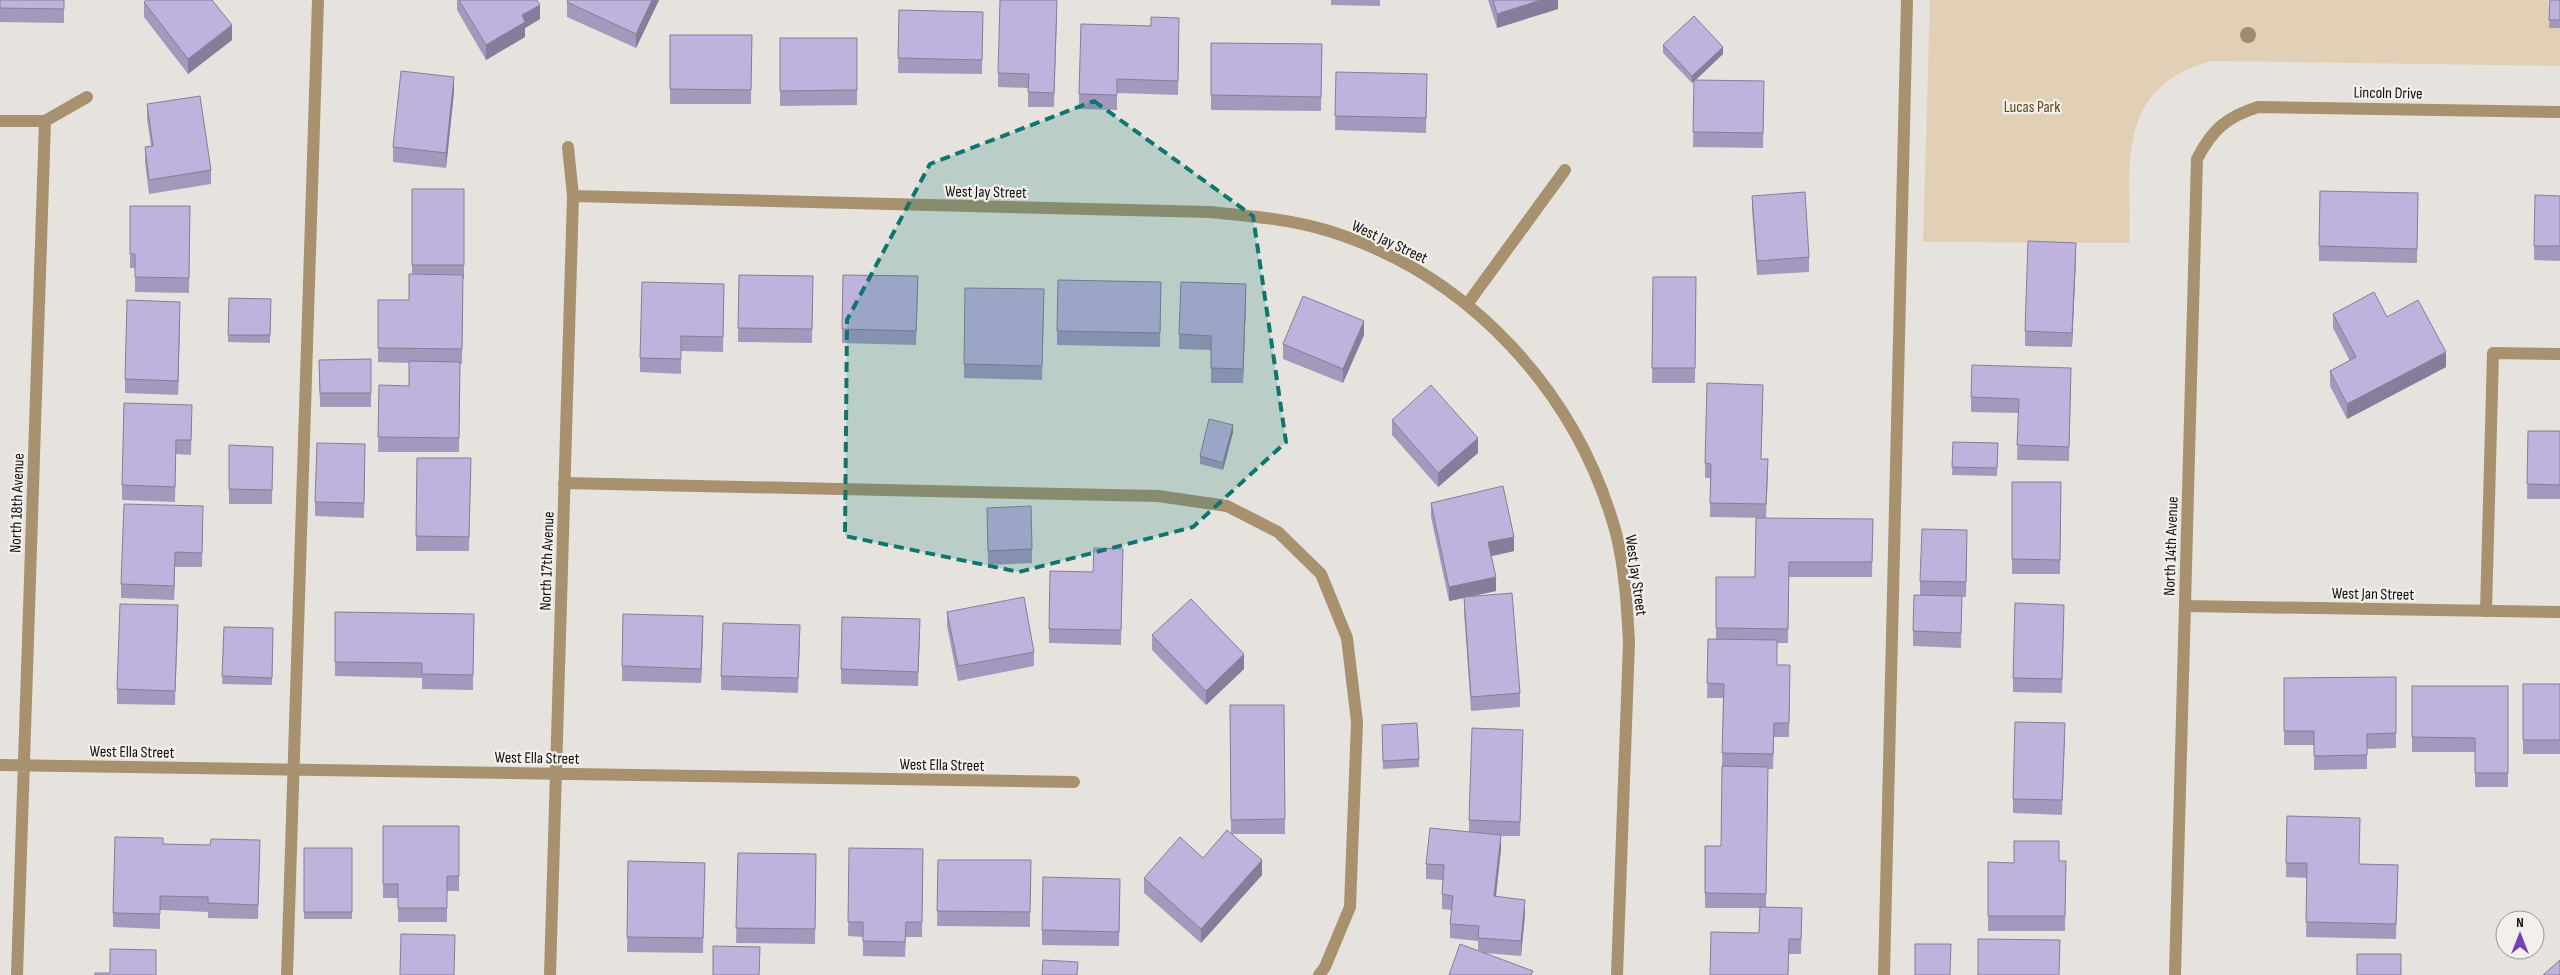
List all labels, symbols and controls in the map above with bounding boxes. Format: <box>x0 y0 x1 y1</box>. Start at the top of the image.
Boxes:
street label: Lincoln Drive <box>2353 83 2423 104</box>
park label: Lucas Park <box>2004 98 2060 117</box>
street label: West Jay Street <box>945 182 1027 203</box>
street label: West Jay Street <box>1348 217 1430 268</box>
street label: North 18th Avenue <box>6 453 29 553</box>
street label: North 14th Avenue <box>2160 496 2183 596</box>
street label: North 17th Avenue <box>536 511 559 611</box>
street label: West Jay Street <box>1620 534 1651 617</box>
street label: West Jan Street <box>2332 584 2414 605</box>
street label: West Ella Street <box>89 742 175 763</box>
street label: West Ella Street <box>494 748 580 769</box>
street label: West Ella Street <box>899 755 985 776</box>
north arrow <box>2495 910 2545 960</box>
text: N <box>2516 914 2524 931</box>

